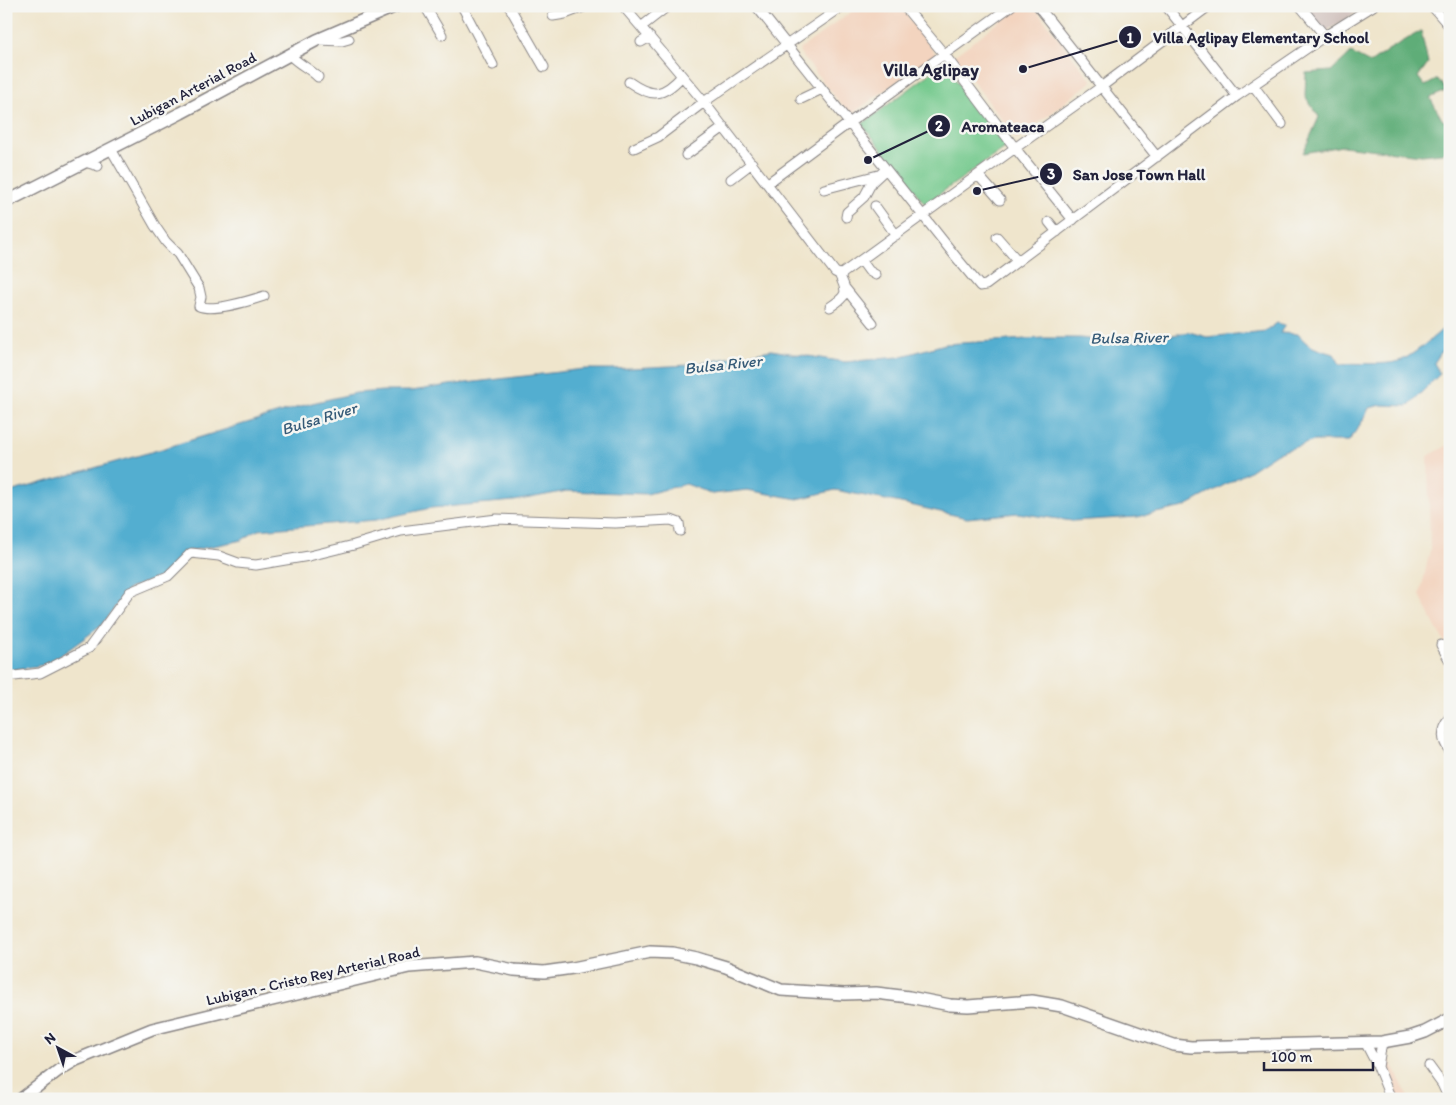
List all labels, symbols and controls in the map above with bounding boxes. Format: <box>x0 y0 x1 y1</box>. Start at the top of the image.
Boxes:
callout: Villa Aglipay Elementary School <box>1118 22 1379 53</box>
text: Villa Aglipay Elementary School <box>1153 28 1370 48</box>
text: 1 <box>1127 29 1134 47</box>
street label: Lubigan Arterial Road <box>127 48 259 130</box>
district label: Villa Aglipay <box>883 59 979 81</box>
callout: Aromateaca <box>926 111 1054 142</box>
text: 2 <box>935 117 943 135</box>
text: Aromateaca <box>961 117 1045 136</box>
callout: San Jose Town Hall <box>1039 159 1215 190</box>
text: 3 <box>1047 165 1055 183</box>
text: San Jose Town Hall <box>1073 165 1206 184</box>
water label: Bulsa River <box>1090 327 1170 348</box>
water label: Bulsa River <box>683 351 764 378</box>
water label: Bulsa River <box>279 398 361 439</box>
street label: Lubigan - Cristo Rey Arterial Road <box>204 943 422 1009</box>
north arrow <box>32 1022 82 1072</box>
text: N <box>41 1029 59 1048</box>
scale bar <box>1264 1040 1372 1072</box>
text: 100 m <box>1271 1048 1313 1066</box>

